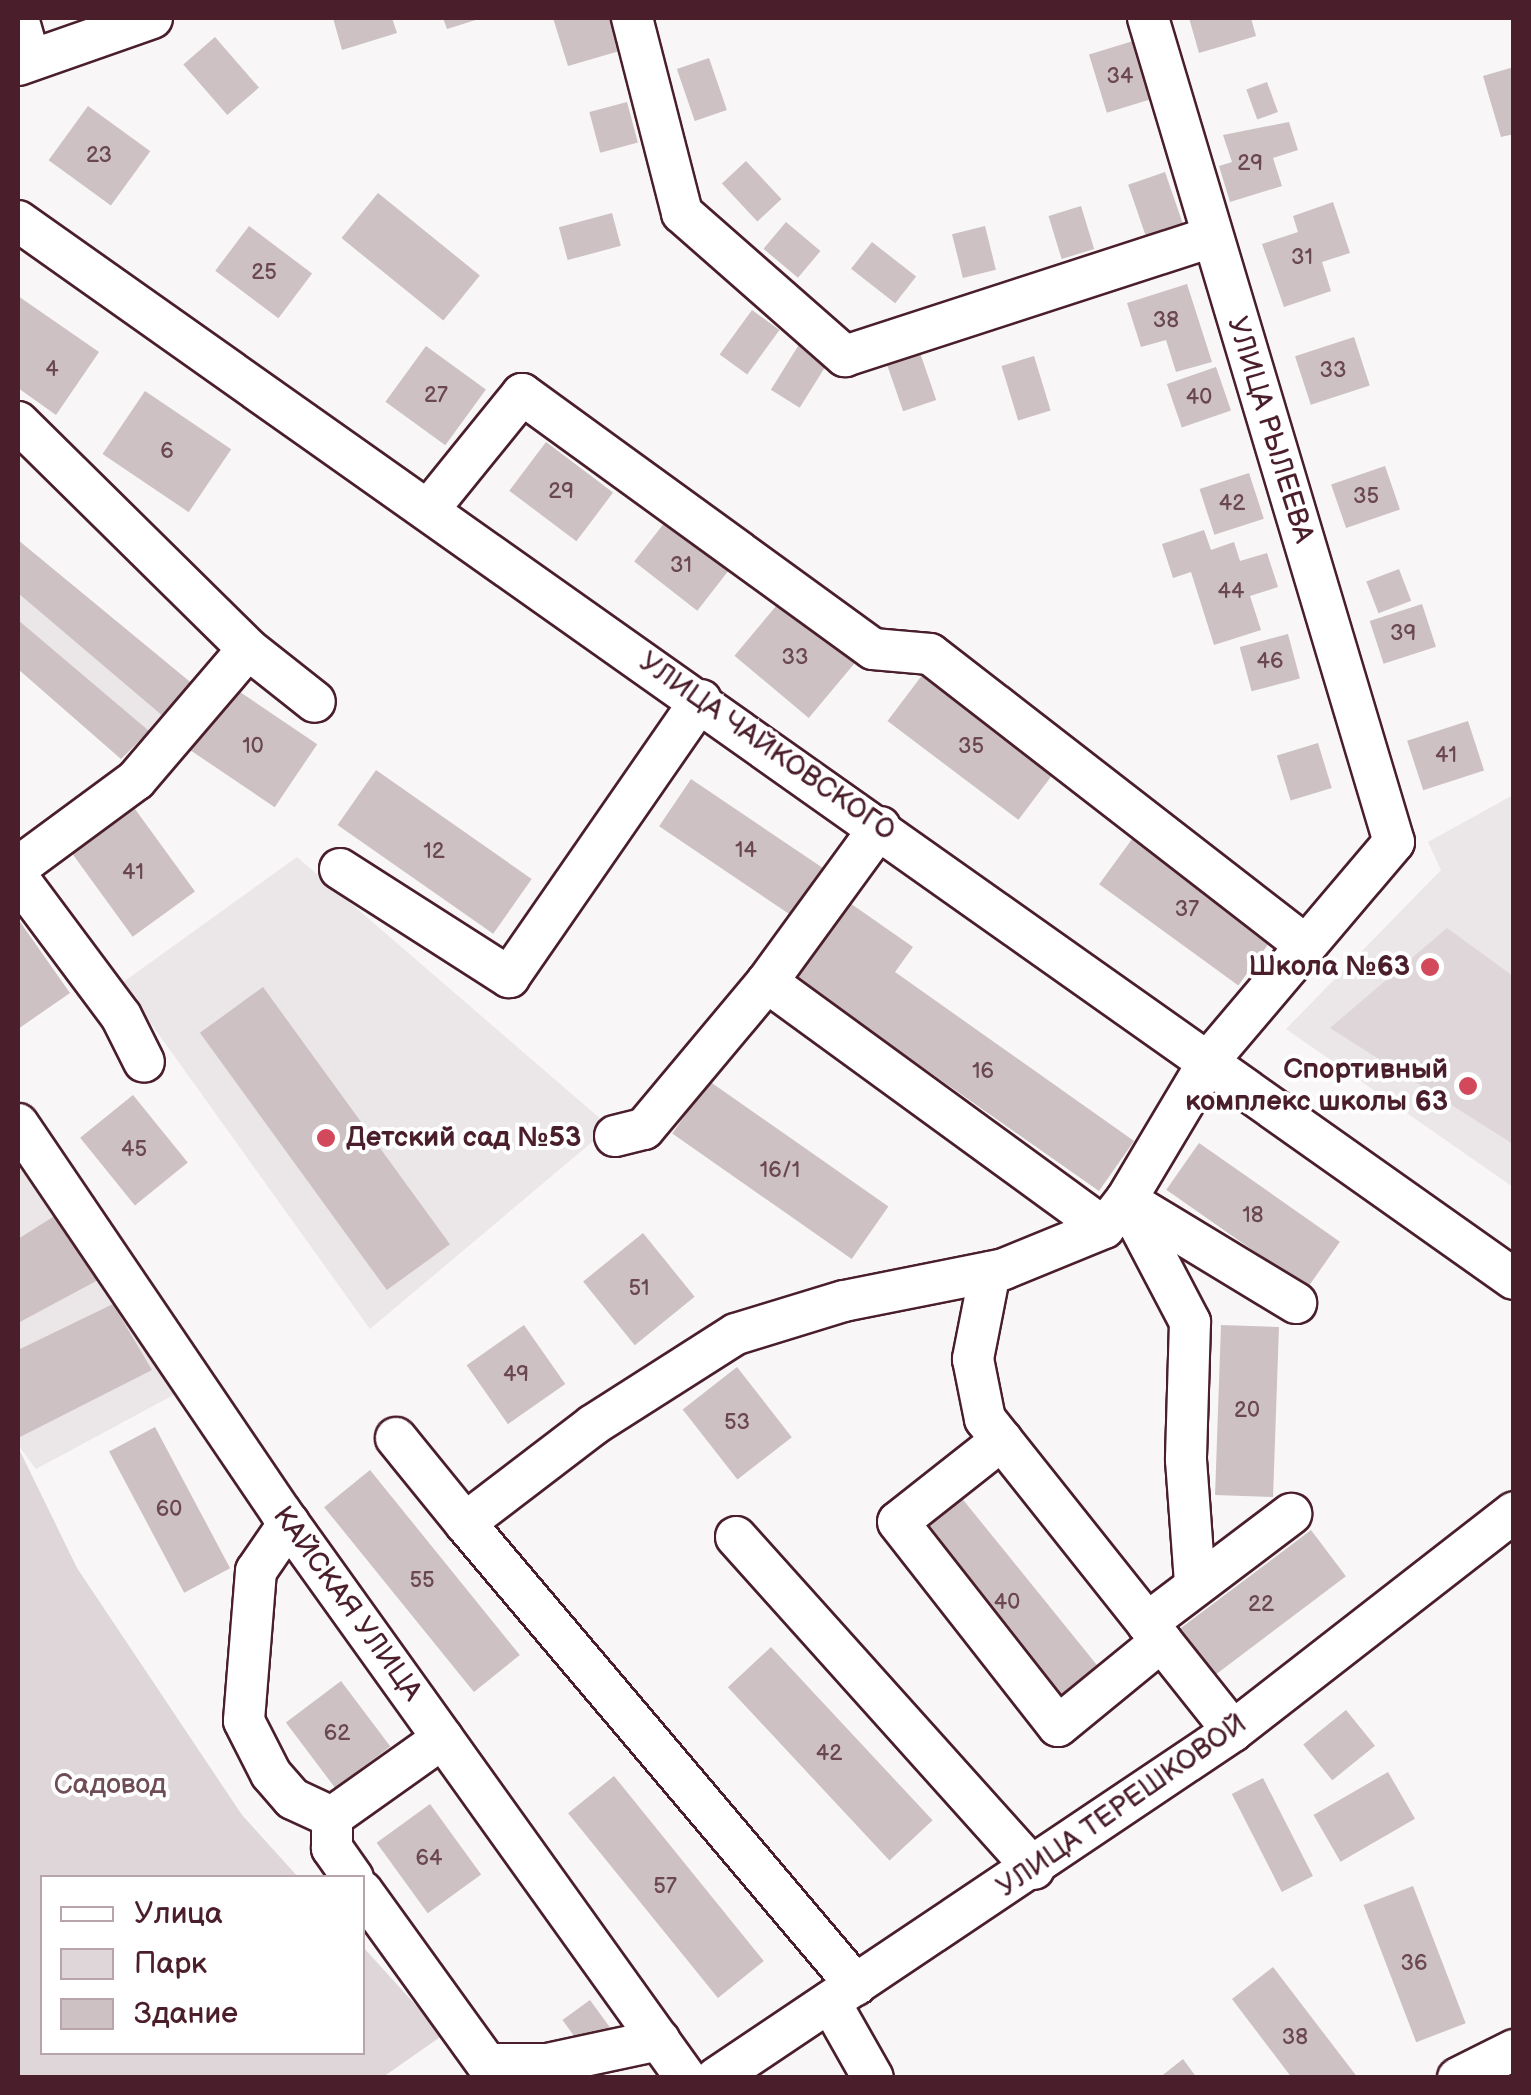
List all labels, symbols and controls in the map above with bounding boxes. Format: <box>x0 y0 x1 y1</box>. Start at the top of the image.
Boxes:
house number: 34 <box>1107 64 1133 90</box>
house number: 23 <box>86 143 112 169</box>
house number: 29 <box>1237 151 1263 177</box>
house number: 31 <box>1291 245 1313 271</box>
house number: 25 <box>251 260 277 286</box>
house number: 38 <box>1153 308 1179 334</box>
street label: УЛИЦА РЫЛЕЕВА <box>1220 313 1320 547</box>
house number: 4 <box>45 357 59 383</box>
house number: 33 <box>1319 358 1347 384</box>
house number: 27 <box>424 383 448 409</box>
house number: 40 <box>1186 385 1212 411</box>
house number: 6 <box>160 439 174 465</box>
house number: 29 <box>548 479 574 505</box>
house number: 35 <box>1353 484 1379 510</box>
house number: 42 <box>1219 491 1245 517</box>
house number: 31 <box>670 553 692 579</box>
house number: 44 <box>1218 579 1244 605</box>
house number: 39 <box>1390 621 1416 647</box>
house number: 33 <box>781 645 809 671</box>
street label: УЛИЦА ЧАЙКОВСКОГО <box>632 646 902 848</box>
house number: 46 <box>1257 649 1283 675</box>
house number: 10 <box>242 734 264 760</box>
house number: 35 <box>958 734 984 760</box>
house number: 41 <box>1435 743 1457 769</box>
house number: 14 <box>735 838 757 864</box>
house number: 12 <box>423 839 445 865</box>
house number: 41 <box>122 860 144 886</box>
house number: 37 <box>1175 897 1199 923</box>
place label: Школа №63 <box>1248 950 1410 984</box>
marker: Школа №63 <box>1419 956 1441 978</box>
place label: Спортивный комплекс школы 63 <box>1185 1053 1448 1119</box>
house number: 16 <box>972 1059 994 1085</box>
marker: Спортивный комплекс школы 63 <box>1457 1075 1479 1097</box>
place label: Детский сад №53 <box>346 1121 581 1155</box>
marker: Детский сад №53 <box>315 1127 337 1149</box>
house number: 45 <box>121 1137 147 1163</box>
house number: 16/1 <box>760 1158 800 1184</box>
house number: 18 <box>1242 1203 1264 1229</box>
house number: 51 <box>628 1276 650 1302</box>
house number: 49 <box>503 1362 529 1388</box>
house number: 20 <box>1234 1398 1260 1424</box>
house number: 53 <box>724 1410 750 1436</box>
house number: 60 <box>156 1497 182 1523</box>
street label: КАЙСКАЯ УЛИЦА <box>265 1500 429 1708</box>
house number: 55 <box>409 1568 435 1594</box>
house number: 40 <box>994 1590 1020 1616</box>
house number: 22 <box>1248 1592 1274 1618</box>
street label: УЛИЦА ТЕРЕШКОВОЙ <box>991 1707 1253 1905</box>
house number: 62 <box>324 1721 350 1747</box>
house number: 42 <box>816 1741 842 1767</box>
park label: Садовод <box>54 1768 166 1802</box>
house number: 64 <box>416 1846 442 1872</box>
house number: 57 <box>653 1874 677 1900</box>
legend <box>40 1875 365 2055</box>
text: Улица <box>134 1896 223 1932</box>
text: Парк <box>134 1946 207 1982</box>
house number: 36 <box>1401 1951 1427 1977</box>
text: Здание <box>134 1996 238 2032</box>
house number: 38 <box>1282 2025 1308 2051</box>

